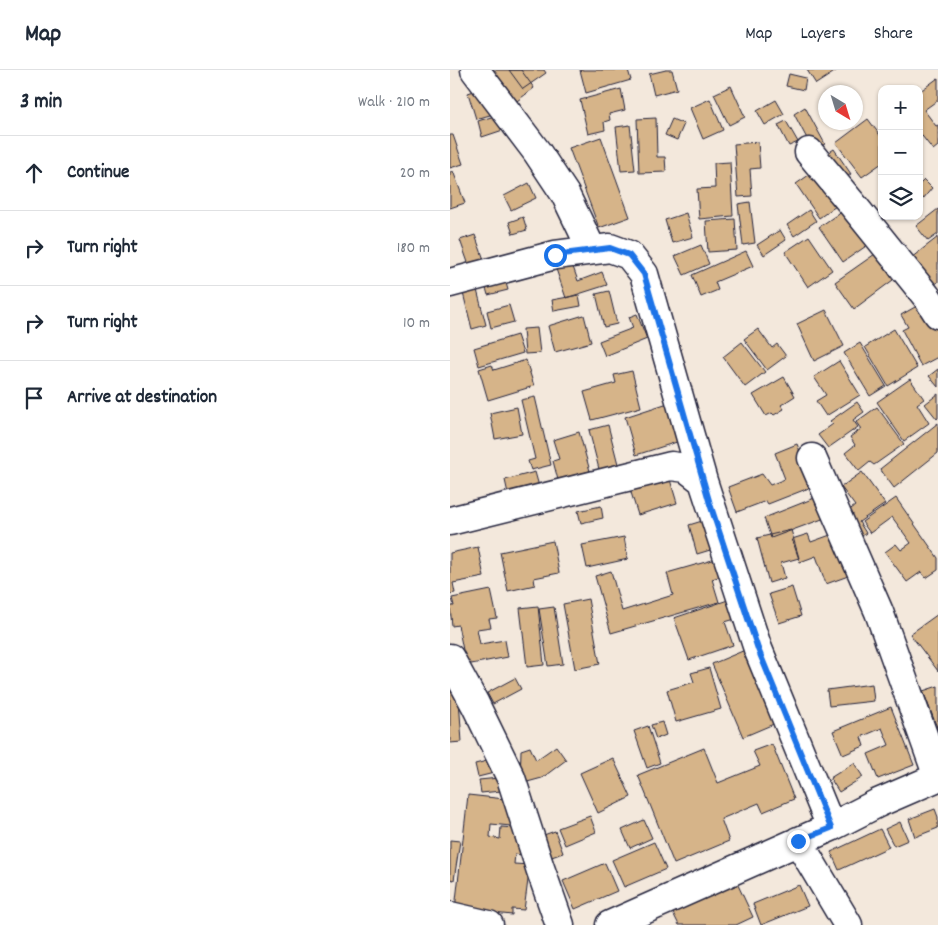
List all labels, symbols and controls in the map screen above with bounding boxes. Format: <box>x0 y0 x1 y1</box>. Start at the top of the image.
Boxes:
text: Map <box>25 18 61 52</box>
text: Map <box>745 22 772 47</box>
text: Layers <box>800 22 846 47</box>
text: Share <box>874 22 913 47</box>
north arrow <box>818 85 863 130</box>
map controls <box>878 85 923 220</box>
button: + <box>878 85 923 130</box>
text: 3 min <box>20 88 62 118</box>
text: Walk · 210 m <box>358 91 430 114</box>
button: − <box>878 130 923 175</box>
icon: ahead <box>20 159 48 187</box>
text: Continue <box>67 160 129 187</box>
text: 20 m <box>400 162 430 185</box>
button: layers <box>878 175 923 220</box>
icon: right <box>20 234 48 262</box>
text: Turn right <box>67 235 138 262</box>
text: 180 m <box>397 237 430 260</box>
route start <box>544 244 567 267</box>
icon: right <box>20 309 48 337</box>
text: Turn right <box>67 310 138 337</box>
text: 10 m <box>403 312 430 335</box>
icon: arrive <box>20 384 48 412</box>
text: Arrive at destination <box>67 385 217 412</box>
route end <box>787 830 810 853</box>

